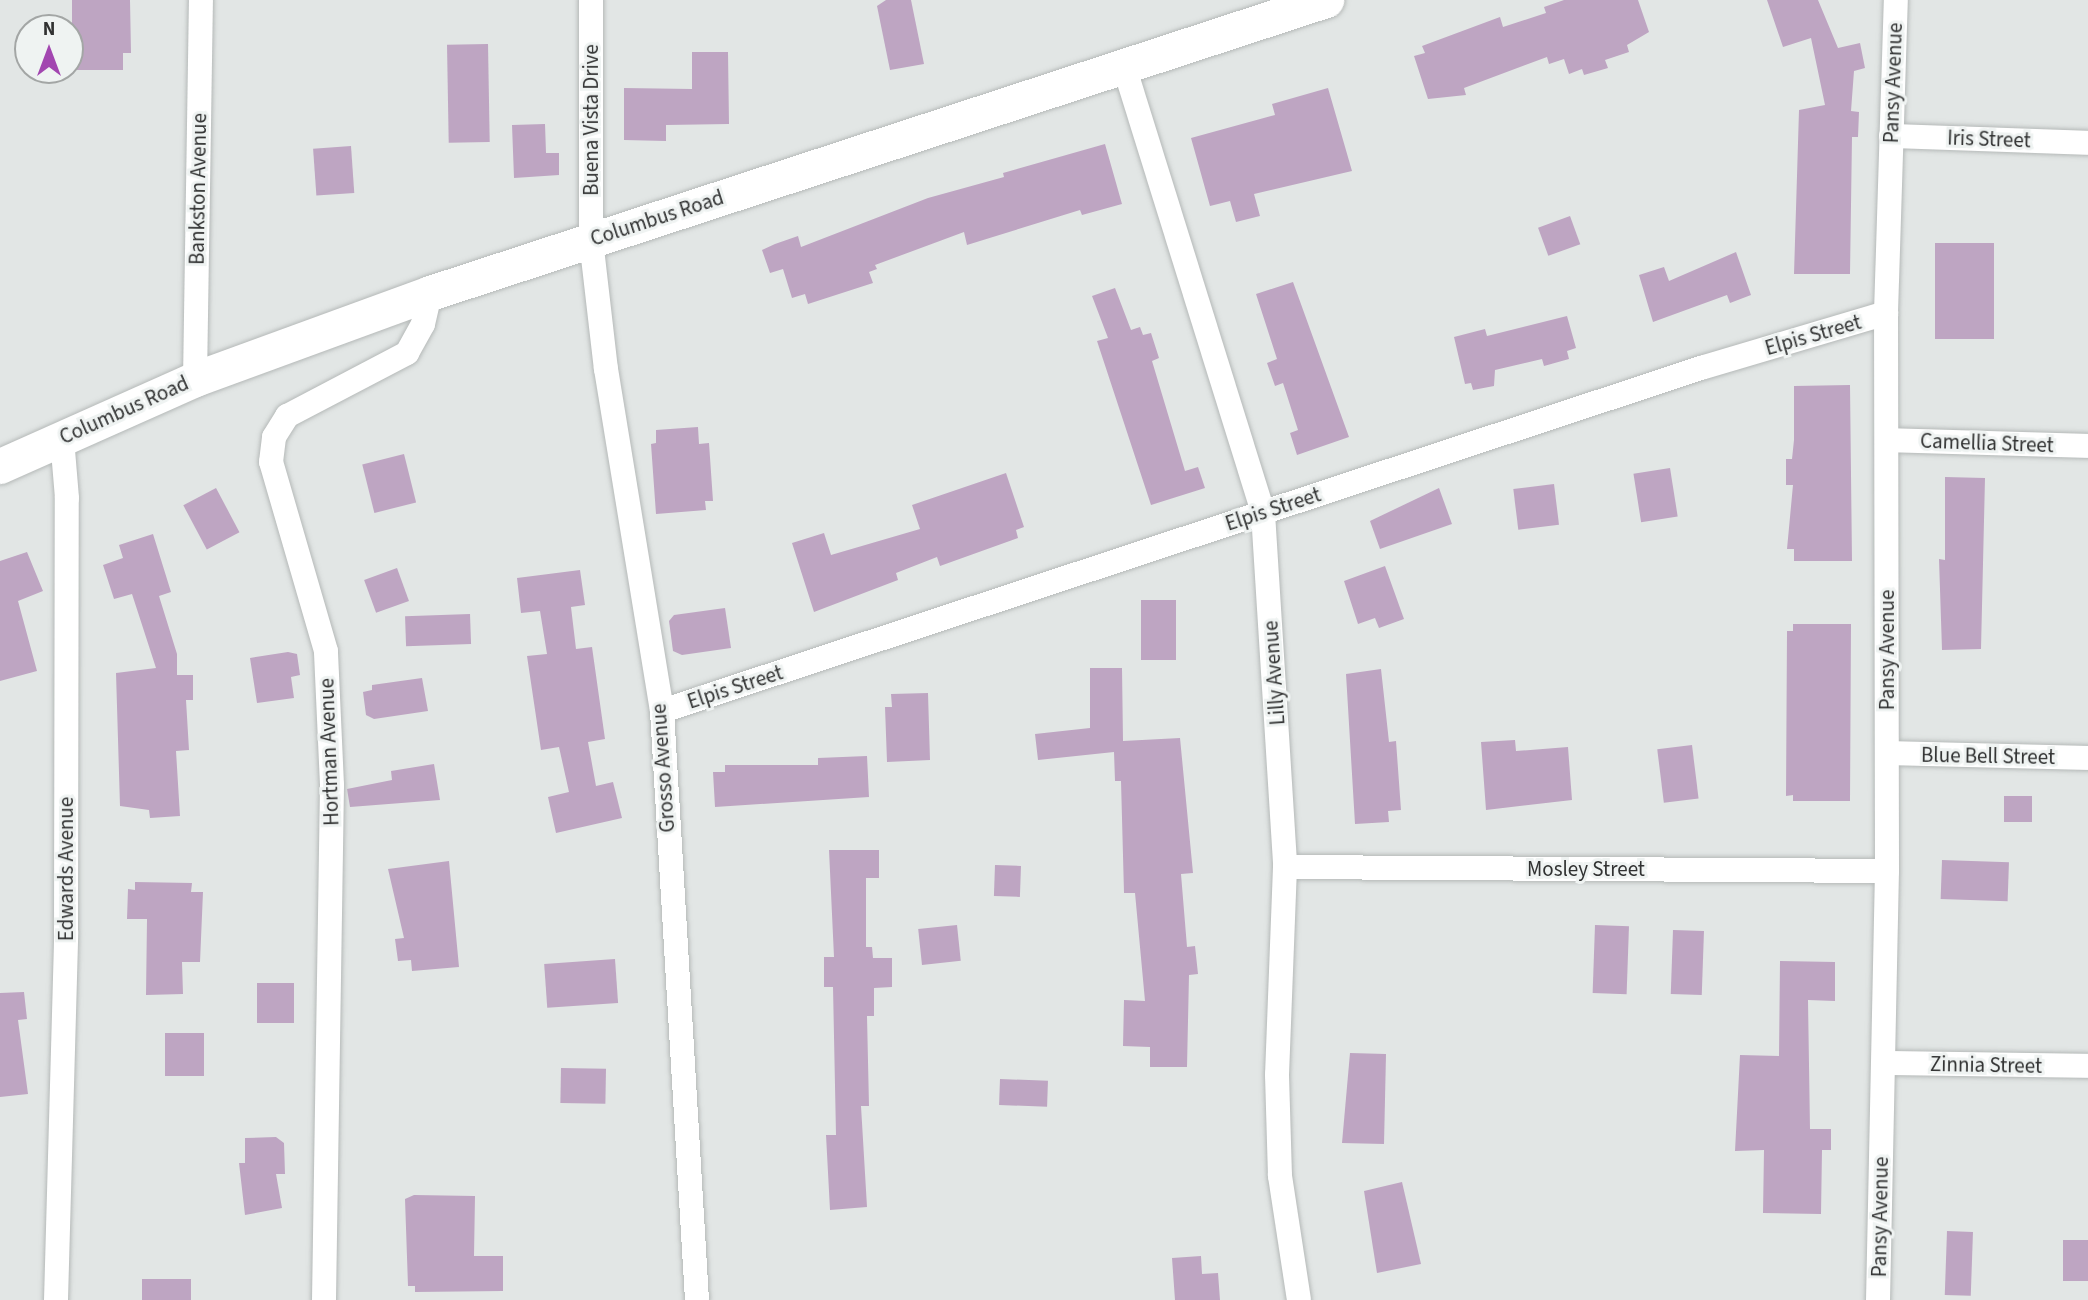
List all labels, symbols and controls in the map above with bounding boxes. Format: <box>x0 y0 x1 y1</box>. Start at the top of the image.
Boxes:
north arrow <box>14 14 84 84</box>
text: N <box>43 16 55 43</box>
street label: Pansy Avenue <box>1878 22 1908 144</box>
street label: Buena Vista Drive <box>578 44 604 196</box>
street label: Bankston Avenue <box>184 113 212 265</box>
street label: Iris Street <box>1947 125 2031 153</box>
street label: Columbus Road <box>587 185 727 251</box>
street label: Elpis Street <box>1762 309 1864 361</box>
street label: Columbus Road <box>56 370 192 450</box>
street label: Camellia Street <box>1920 428 2054 458</box>
street label: Elpis Street <box>1222 482 1324 536</box>
street label: Pansy Avenue <box>1874 590 1900 710</box>
street label: Lilly Avenue <box>1258 620 1290 726</box>
street label: Elpis Street <box>684 660 786 714</box>
street label: Hortman Avenue <box>314 678 344 826</box>
street label: Grosso Avenue <box>646 703 680 833</box>
street label: Blue Bell Street <box>1921 742 2055 770</box>
street label: Edwards Avenue <box>53 797 79 941</box>
street label: Mosley Street <box>1527 856 1645 882</box>
street label: Zinnia Street <box>1930 1051 2042 1079</box>
street label: Pansy Avenue <box>1866 1156 1894 1278</box>

